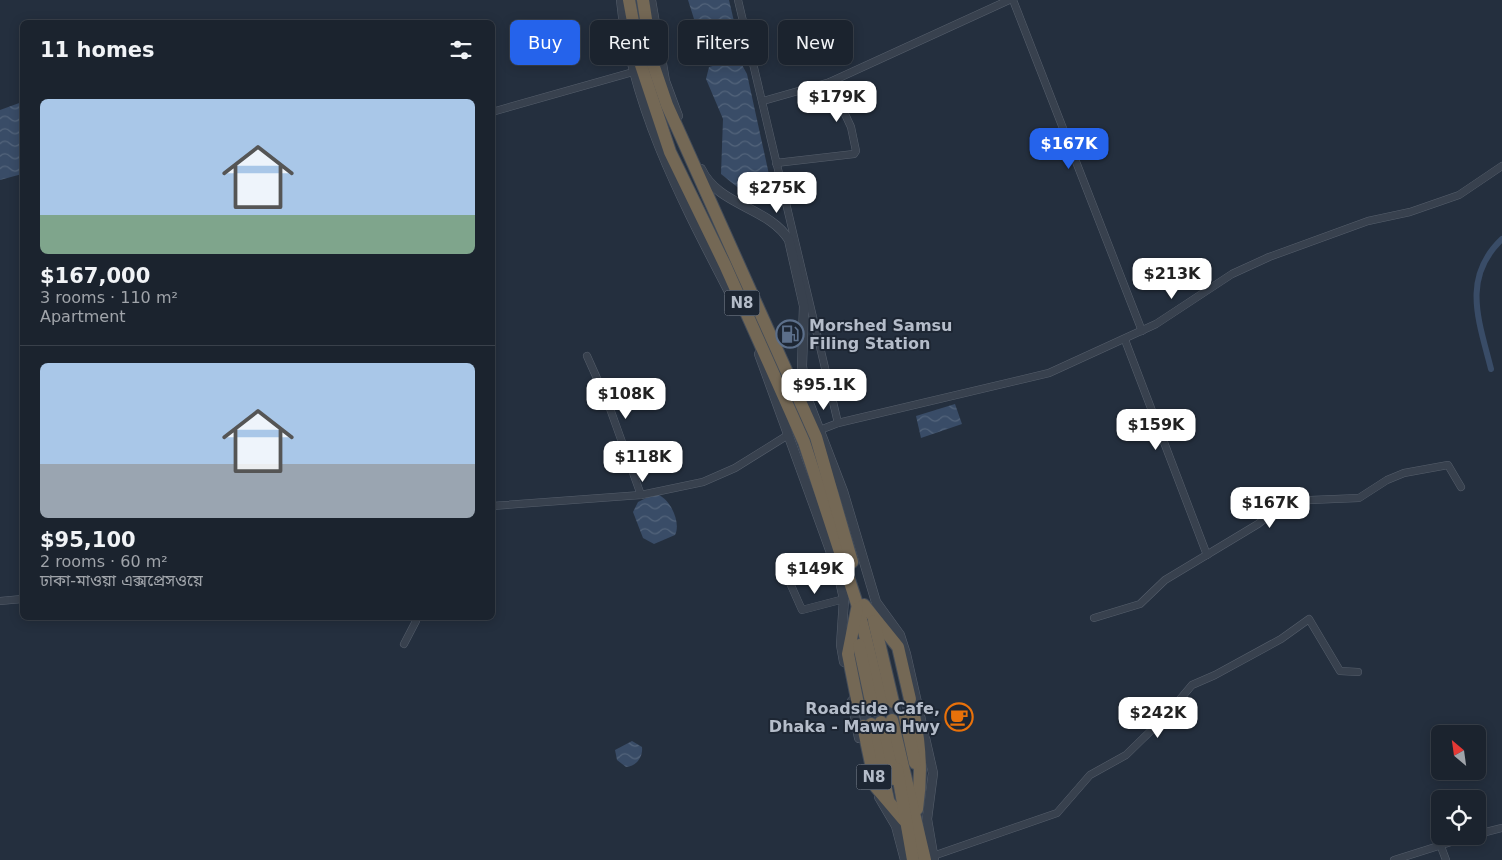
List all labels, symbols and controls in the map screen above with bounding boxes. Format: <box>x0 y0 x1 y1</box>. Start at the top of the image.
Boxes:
chip: Buy <box>510 20 580 65</box>
chip: Rent <box>590 20 668 65</box>
chip: Filters <box>678 20 768 65</box>
chip: New <box>778 20 853 65</box>
icon: filters <box>447 36 475 64</box>
text: 11 homes <box>40 38 155 62</box>
pin: $179K <box>802 80 872 123</box>
text: $179K <box>809 87 865 106</box>
pin: $167K <box>1034 128 1104 170</box>
icon: home <box>213 132 303 222</box>
text: $167K <box>1041 134 1097 153</box>
pin: $275K <box>742 172 812 214</box>
text: $275K <box>749 178 805 197</box>
pin: $213K <box>1137 258 1207 300</box>
text: $167,000 <box>40 264 150 288</box>
text: $213K <box>1144 264 1200 283</box>
text: 3 rooms · 110 m² <box>40 288 178 307</box>
road number: N8 <box>724 290 760 316</box>
text: Apartment <box>40 307 126 326</box>
place label: Morshed Samsu Filing Station <box>809 316 953 353</box>
fuel station icon: Morshed Samsu Filing Station <box>775 319 805 349</box>
pin: $95.1K <box>783 368 865 411</box>
text: $95.1K <box>792 375 856 394</box>
pin: $108K <box>591 378 661 420</box>
text: $108K <box>598 384 654 403</box>
icon: home <box>213 396 303 486</box>
pin: $159K <box>1121 408 1191 451</box>
text: $159K <box>1128 415 1184 434</box>
pin: $118K <box>608 440 678 483</box>
text: $118K <box>615 447 671 466</box>
pin: $167K <box>1235 486 1305 529</box>
text: $167K <box>1242 493 1298 512</box>
text: $95,100 <box>40 528 136 552</box>
text: 2 rooms · 60 m² <box>40 552 168 571</box>
pin: $149K <box>780 552 850 595</box>
text: $149K <box>787 559 843 578</box>
text: ঢাকা-মাওয়া এক্সপ্রেসওয়ে <box>40 571 203 590</box>
pin: $242K <box>1123 696 1193 739</box>
place label: Roadside Cafe, Dhaka - Mawa Hwy <box>769 699 941 736</box>
cafe icon: Roadside Cafe, Dhaka - Mawa Hwy <box>944 702 974 732</box>
text: $242K <box>1130 703 1186 722</box>
north arrow <box>1431 725 1486 780</box>
map controls <box>1431 725 1486 845</box>
road number: N8 <box>856 764 892 790</box>
button: locate <box>1431 790 1486 845</box>

